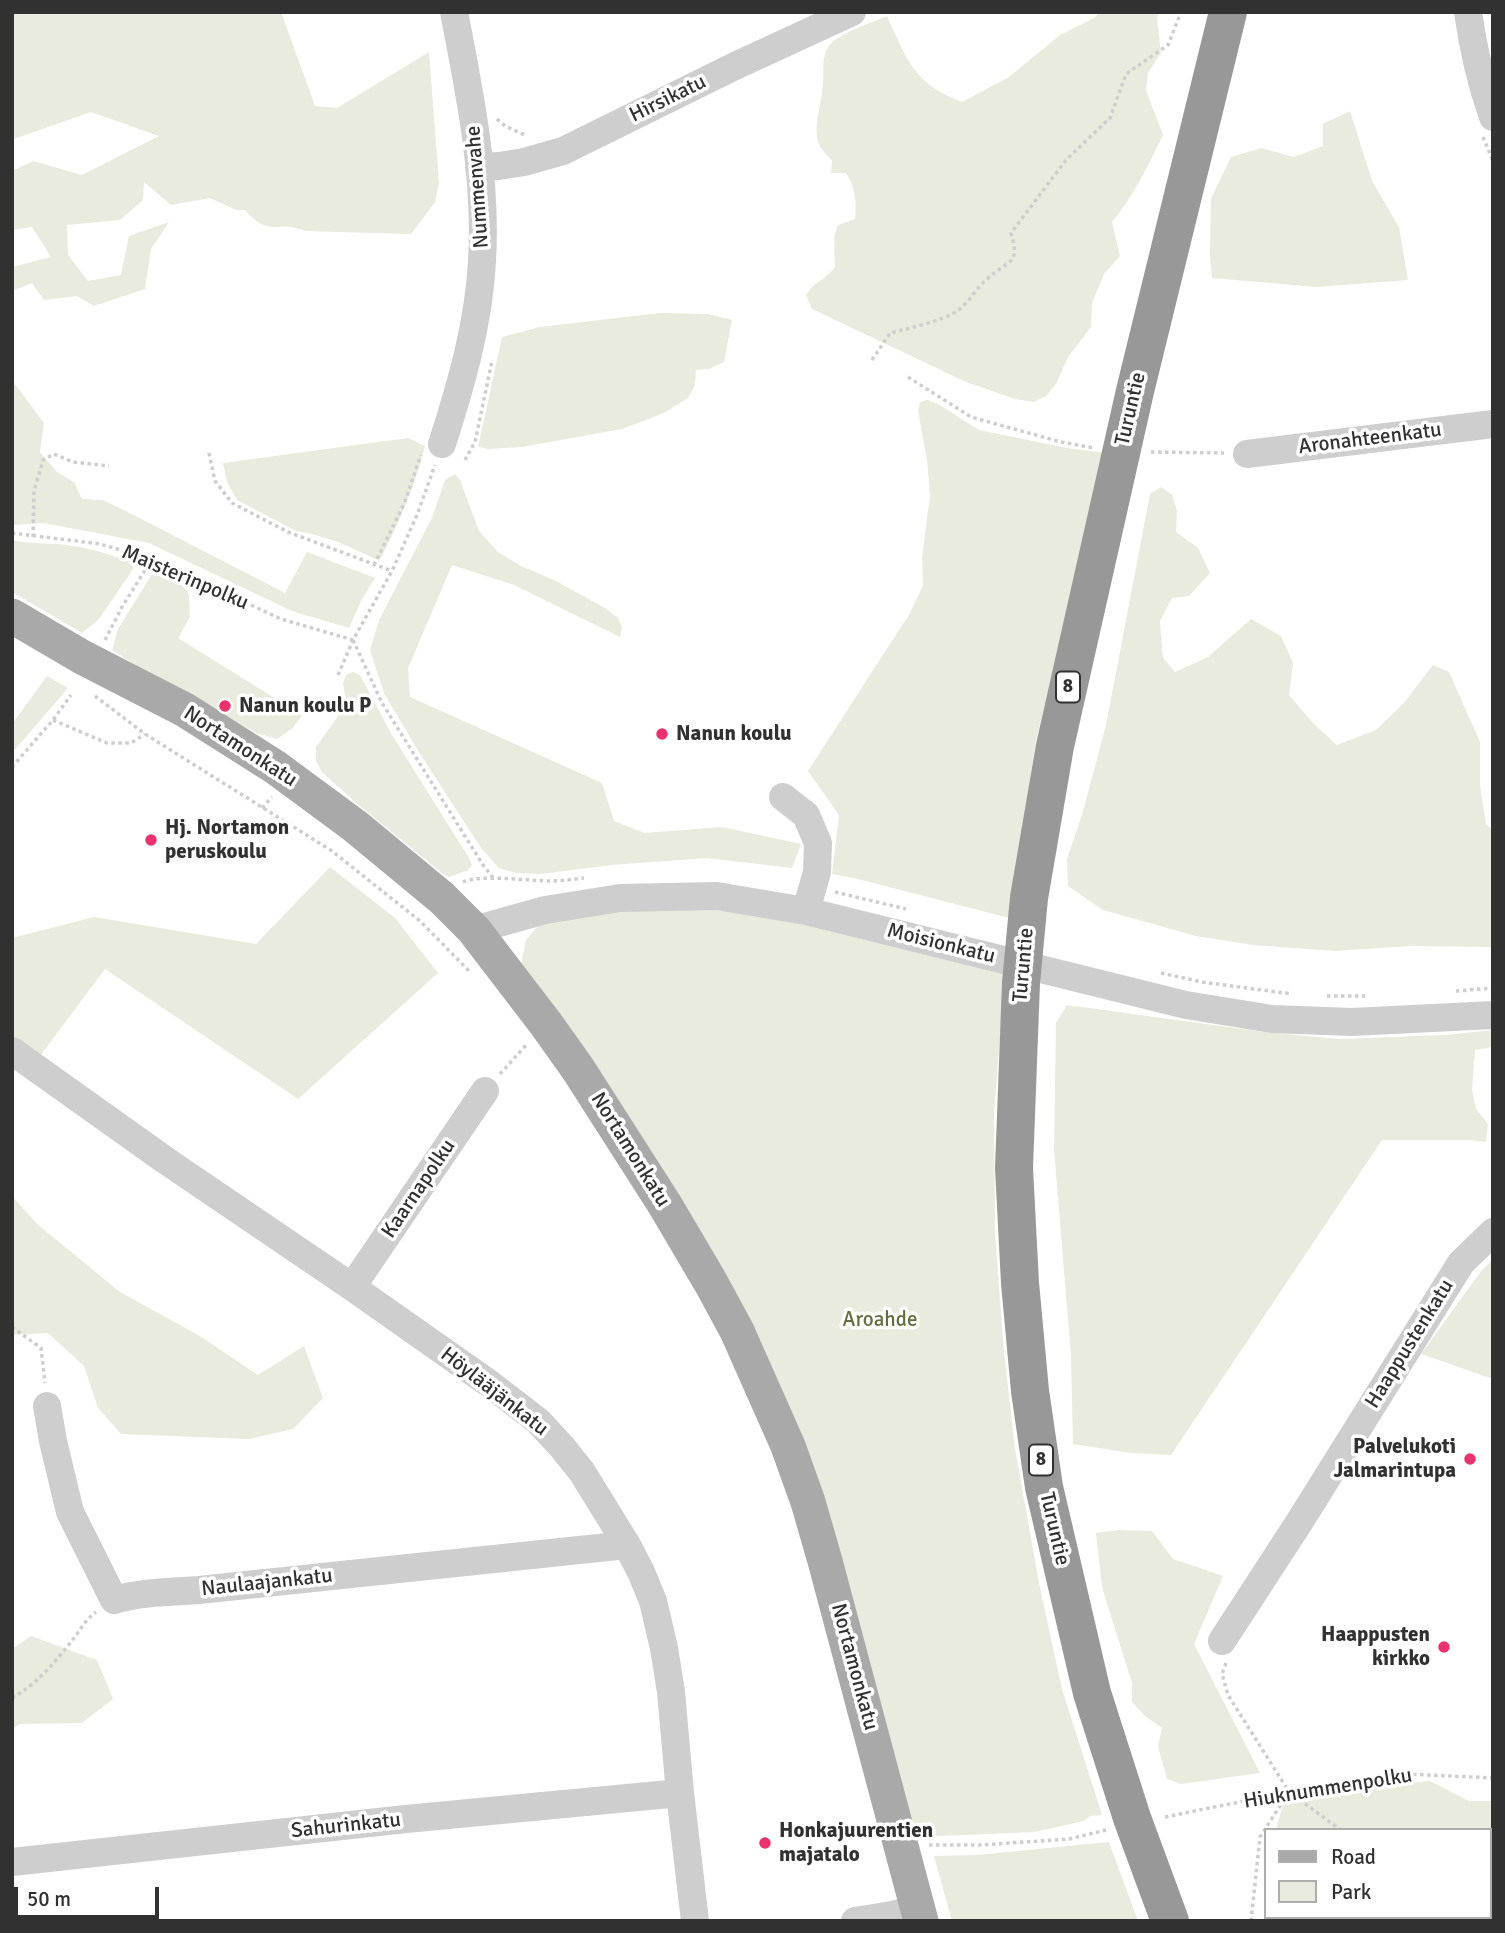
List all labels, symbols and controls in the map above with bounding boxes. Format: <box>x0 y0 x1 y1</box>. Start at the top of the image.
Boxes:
street label: Hirsikatu <box>625 70 711 128</box>
street label: Nummenvahe <box>461 125 495 249</box>
street label: Turuntie <box>1110 370 1152 448</box>
street label: Aronahteenkatu <box>1297 418 1443 460</box>
street label: Maisterinpolku <box>118 540 252 616</box>
road number: 8 <box>1056 672 1080 702</box>
place label: Nanun koulu P <box>239 693 371 719</box>
marker: Nanun koulu P <box>217 698 233 714</box>
street label: Nortamonkatu <box>179 701 301 793</box>
place label: Nanun koulu <box>676 721 791 747</box>
marker: Nanun koulu <box>654 726 670 742</box>
place label: Hj. Nortamon peruskoulu <box>165 815 289 865</box>
marker: Hj. Nortamon peruskoulu <box>143 832 159 848</box>
street label: Moisionkatu <box>884 918 998 970</box>
street label: Turuntie <box>1008 927 1040 1003</box>
street label: Nortamonkatu <box>585 1088 675 1212</box>
street label: Kaarnapolku <box>377 1135 461 1243</box>
street label: Haappustenkatu <box>1360 1275 1460 1413</box>
park label: Aroahde <box>843 1307 917 1333</box>
street label: Höylääjänkatu <box>435 1342 553 1442</box>
place label: Palvelukoti Jalmarintupa <box>1333 1434 1456 1484</box>
road number: 8 <box>1029 1444 1053 1476</box>
marker: Palvelukoti Jalmarintupa <box>1462 1451 1478 1467</box>
street label: Turuntie <box>1033 1490 1075 1568</box>
street label: Naulaajankatu <box>200 1564 334 1602</box>
street label: Nortamonkatu <box>825 1601 883 1733</box>
place label: Haappusten kirkko <box>1321 1622 1430 1672</box>
marker: Haappusten kirkko <box>1436 1639 1452 1655</box>
street label: Hiuknummenpolku <box>1242 1763 1414 1815</box>
street label: Sahurinkatu <box>290 1808 402 1844</box>
place label: Honkajuurentien majatalo <box>779 1818 933 1868</box>
legend <box>1264 1828 1491 1919</box>
marker: Honkajuurentien majatalo <box>757 1835 773 1851</box>
text: Road <box>1331 1844 1376 1870</box>
scale bar <box>18 1874 163 1918</box>
text: Park <box>1331 1879 1371 1905</box>
text: 50 m <box>27 1886 71 1912</box>

